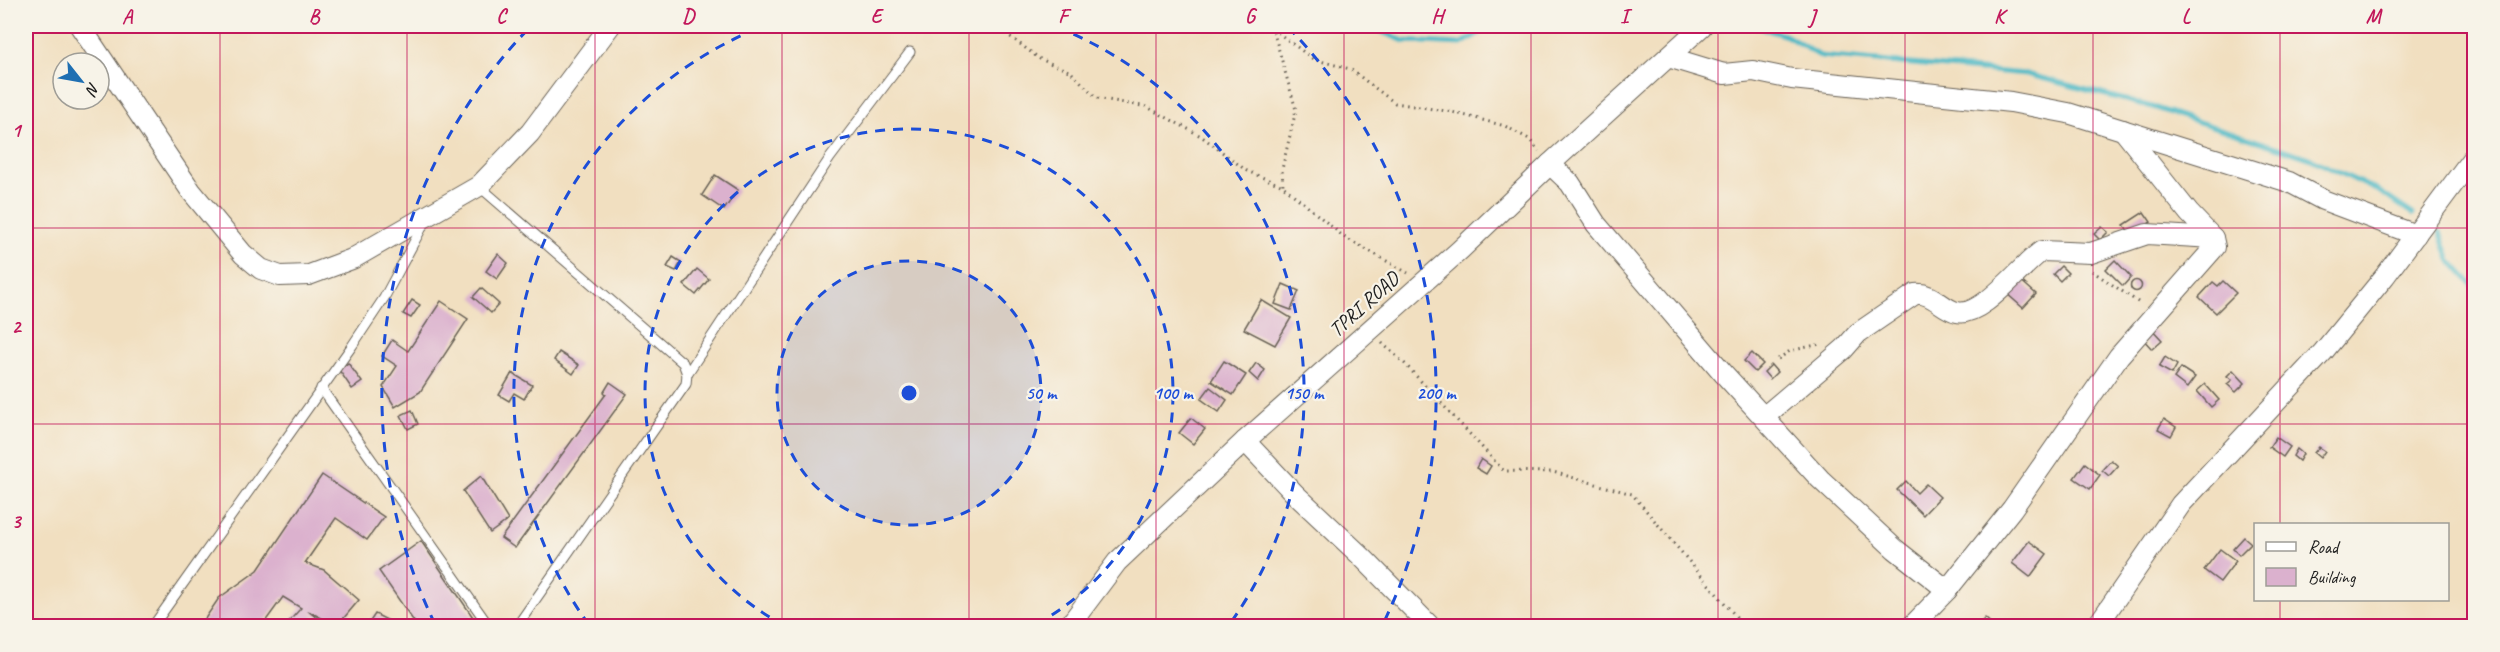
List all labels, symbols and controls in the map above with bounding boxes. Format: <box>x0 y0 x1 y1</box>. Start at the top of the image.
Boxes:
text: A <box>122 4 134 29</box>
text: B <box>309 4 321 29</box>
text: C <box>496 4 508 29</box>
text: D <box>682 4 696 29</box>
text: E <box>871 4 885 29</box>
text: F <box>1058 4 1072 29</box>
text: G <box>1245 4 1258 29</box>
text: H <box>1431 4 1446 29</box>
text: I <box>1620 4 1633 29</box>
text: J <box>1807 4 1819 29</box>
text: K <box>1994 4 2008 29</box>
text: L <box>2182 4 2192 29</box>
text: M <box>2366 4 2383 29</box>
north arrow <box>51 51 111 111</box>
text: N <box>80 79 104 100</box>
text: 1 <box>12 118 23 143</box>
street label: TPRI ROAD <box>1323 264 1406 342</box>
text: 2 <box>12 314 23 339</box>
text: 50 m <box>1026 382 1058 404</box>
text: 100 m <box>1154 382 1194 404</box>
text: 150 m <box>1285 382 1325 404</box>
text: 200 m <box>1417 382 1457 404</box>
centre of rings <box>899 383 919 403</box>
text: 3 <box>12 509 23 534</box>
legend <box>2254 523 2449 601</box>
text: Road <box>2308 536 2341 558</box>
text: Building <box>2308 566 2357 588</box>

